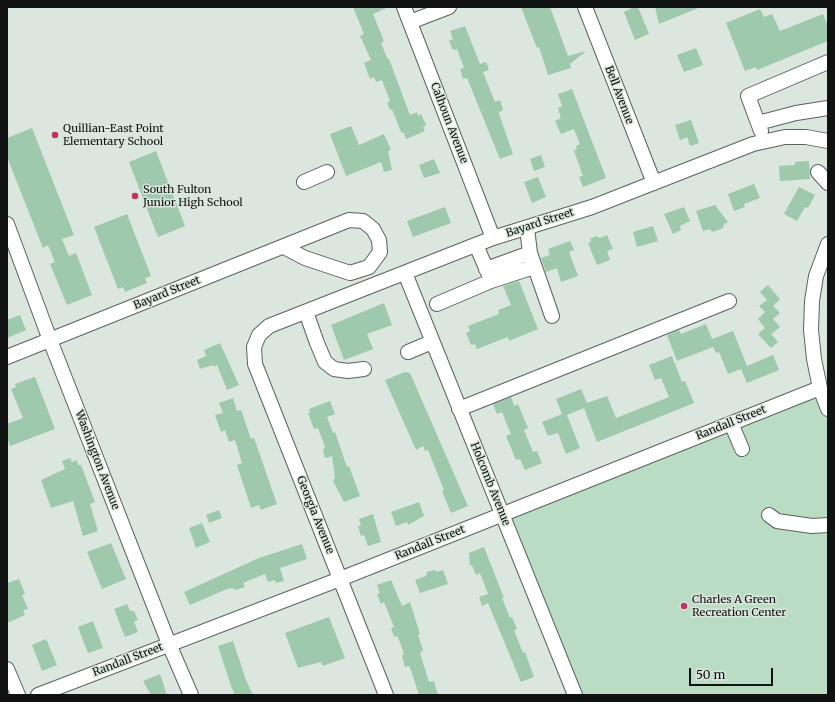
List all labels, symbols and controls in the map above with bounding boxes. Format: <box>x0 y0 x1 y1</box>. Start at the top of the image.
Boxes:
street label: Bell Avenue <box>602 64 636 126</box>
street label: Calhoun Avenue <box>427 81 471 165</box>
place label: Quillian-East Point Elementary School <box>63 122 164 148</box>
marker: Quillian-East Point Elementary School <box>50 130 60 140</box>
place label: South Fulton Junior High School <box>143 183 243 209</box>
marker: South Fulton Junior High School <box>130 191 140 201</box>
street label: Bayard Street <box>504 206 576 240</box>
street label: Bayard Street <box>132 274 202 312</box>
street label: Randall Street <box>694 403 768 443</box>
street label: Washington Avenue <box>72 408 122 512</box>
street label: Holcomb Avenue <box>467 440 513 528</box>
street label: Georgia Avenue <box>293 474 337 556</box>
street label: Randall Street <box>393 523 467 563</box>
place label: Charles A Green Recreation Center <box>692 593 786 619</box>
marker: Charles A Green Recreation Center <box>679 601 689 611</box>
street label: Randall Street <box>91 640 165 680</box>
scale bar <box>691 660 775 686</box>
text: 50 m <box>696 667 725 682</box>

